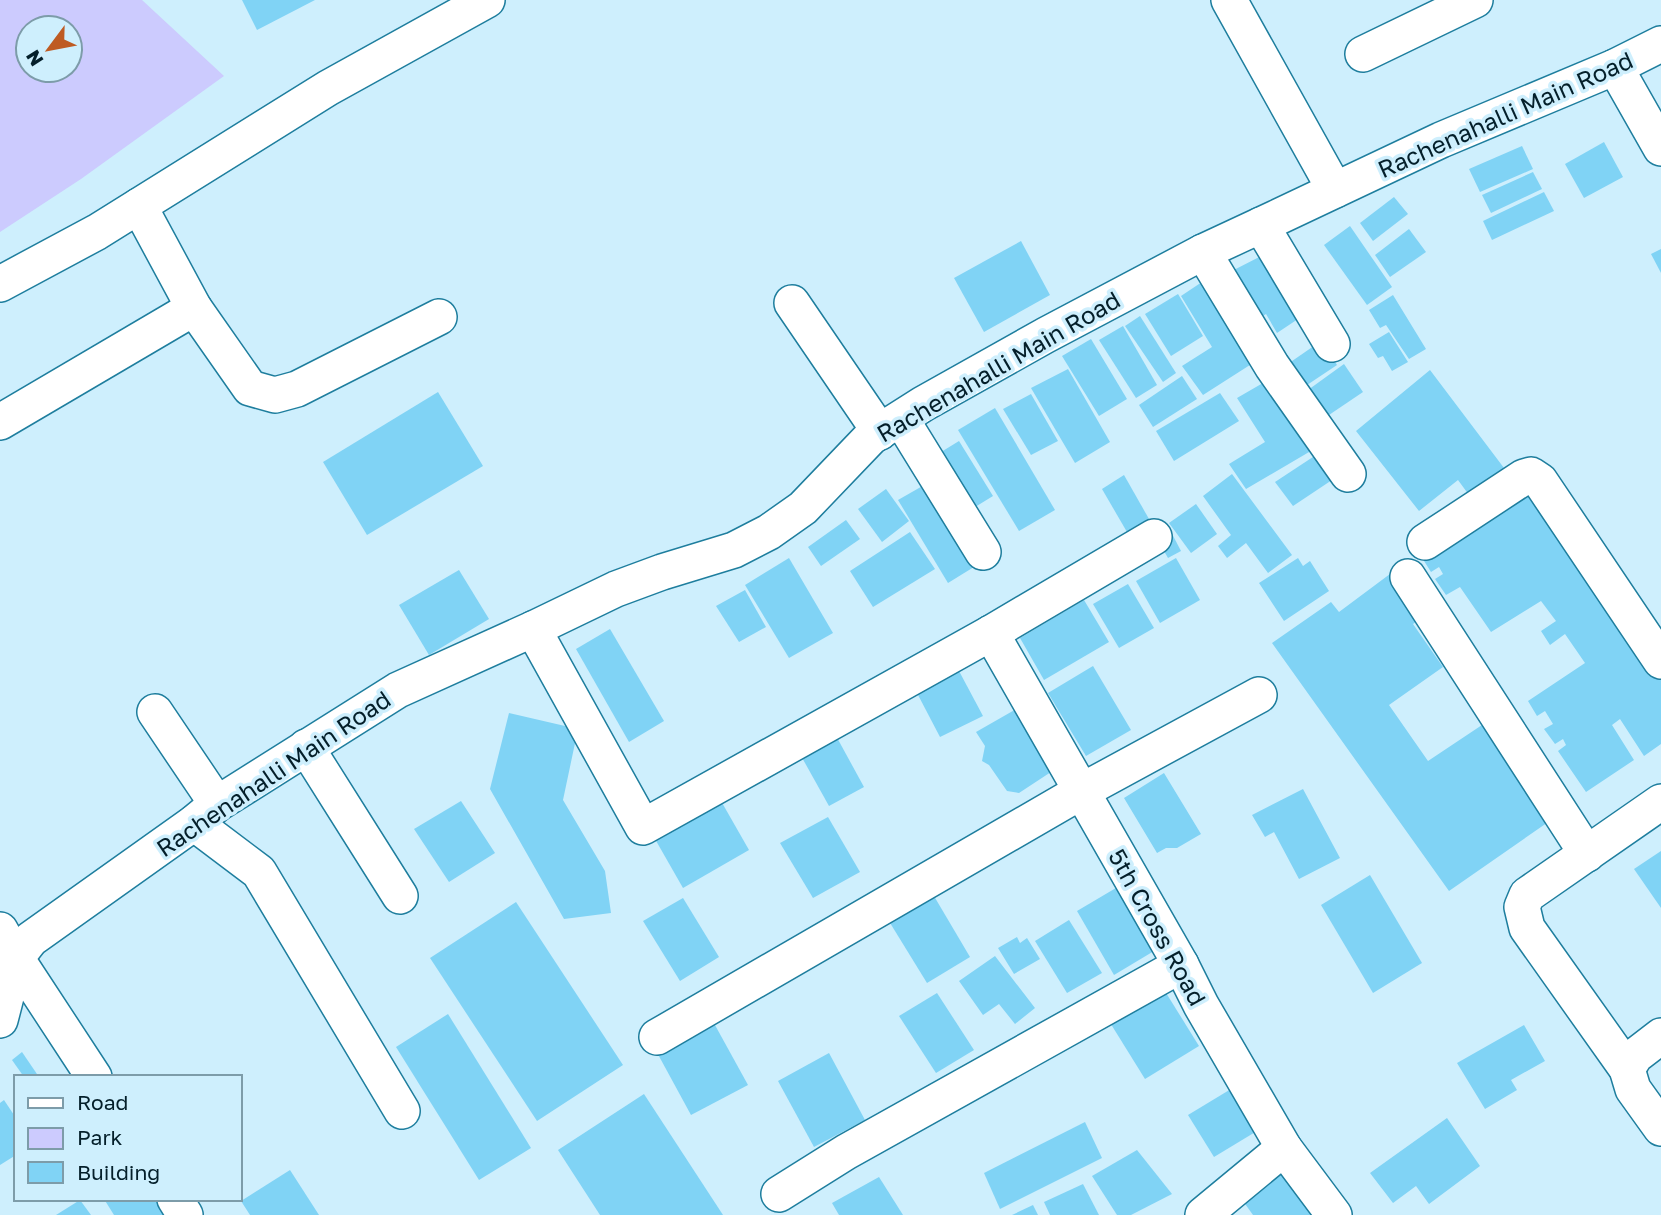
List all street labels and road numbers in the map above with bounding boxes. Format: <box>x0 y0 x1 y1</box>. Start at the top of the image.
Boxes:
street label: Rachenahalli Main Road <box>1373 45 1637 183</box>
street label: Rachenahalli Main Road <box>871 284 1125 448</box>
street label: Rachenahalli Main Road <box>150 684 396 862</box>
street label: 5th Cross Road <box>1103 844 1213 1010</box>

